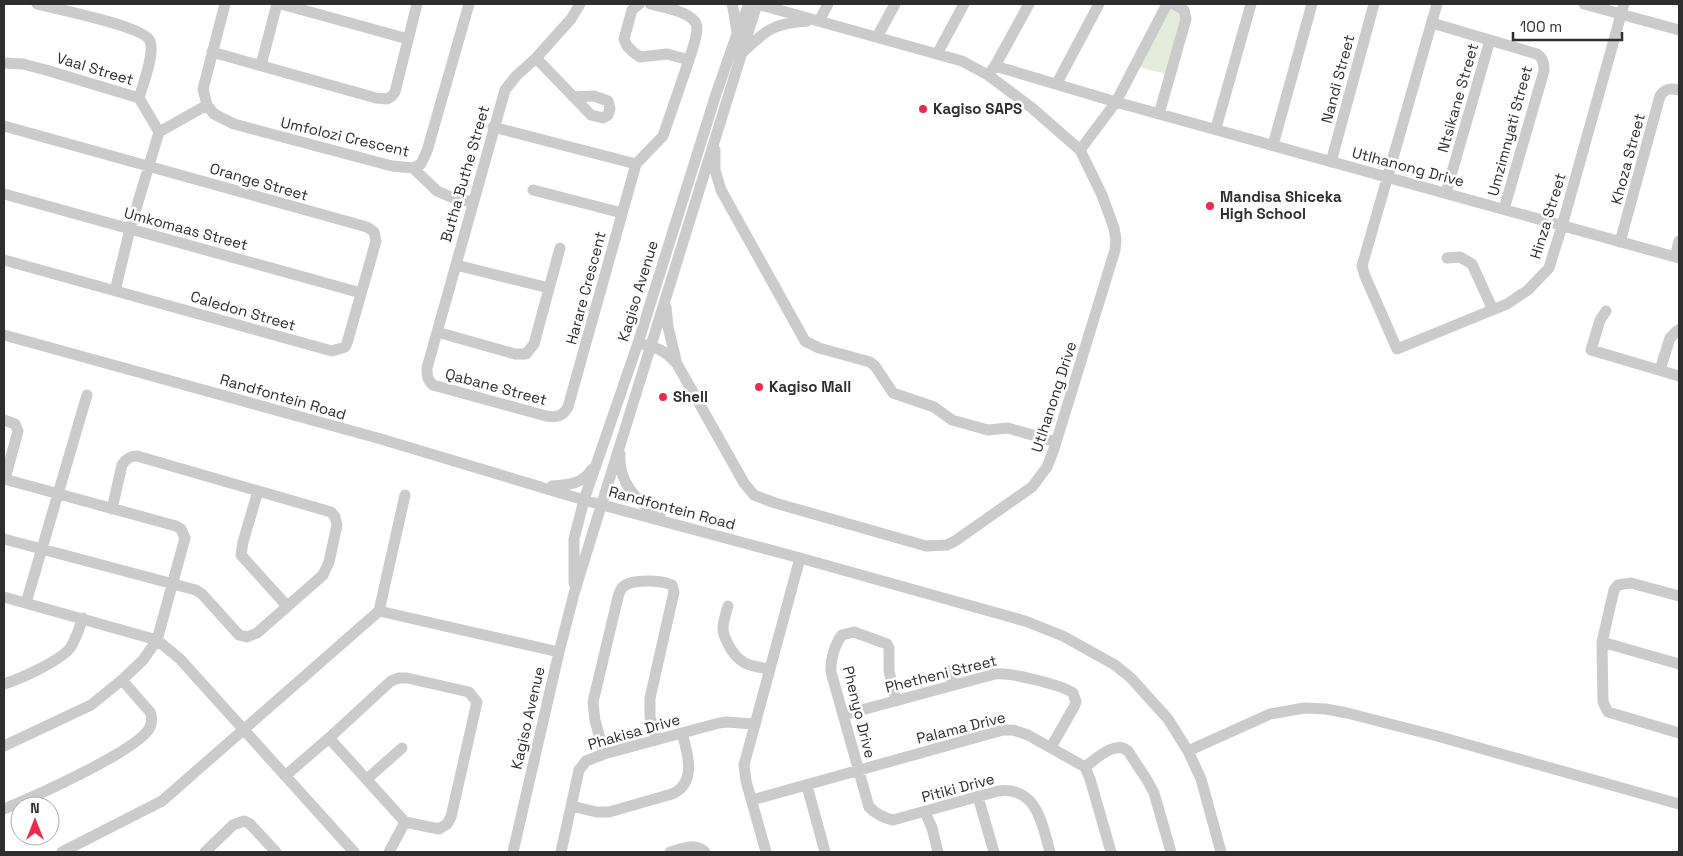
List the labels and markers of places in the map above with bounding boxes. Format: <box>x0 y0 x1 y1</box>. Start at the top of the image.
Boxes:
place label: Kagiso SAPS <box>933 99 1022 118</box>
marker: Kagiso SAPS <box>917 103 929 115</box>
place label: Mandisa Shiceka High School <box>1220 187 1342 223</box>
marker: Mandisa Shiceka High School <box>1204 200 1216 212</box>
place label: Kagiso Mall <box>769 377 851 396</box>
marker: Kagiso Mall <box>753 381 765 393</box>
place label: Shell <box>673 387 708 406</box>
marker: Shell <box>657 391 669 403</box>

